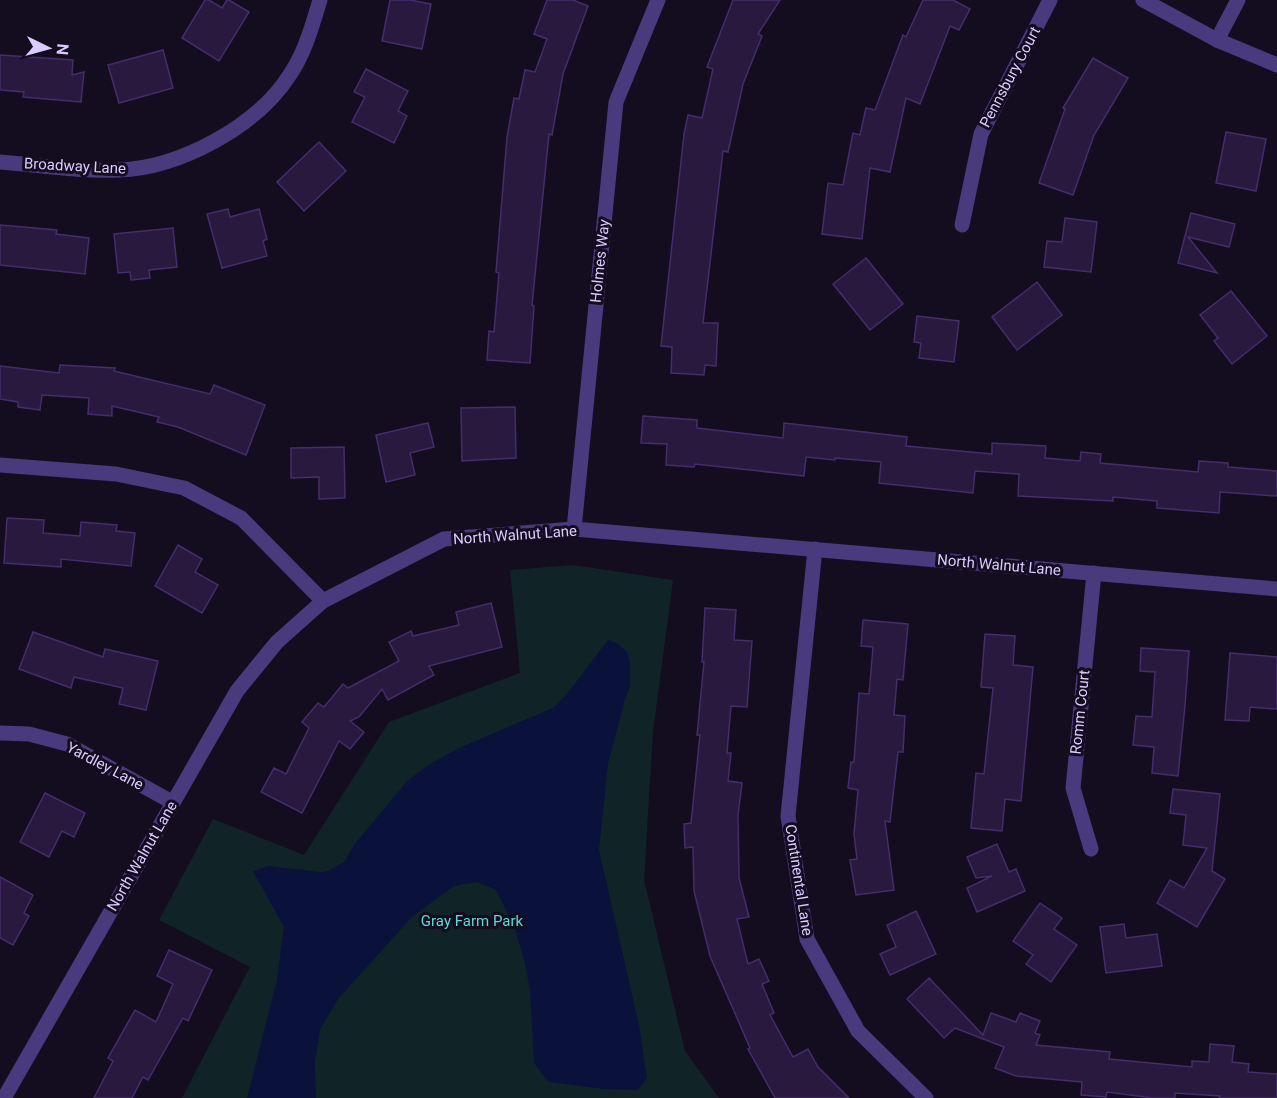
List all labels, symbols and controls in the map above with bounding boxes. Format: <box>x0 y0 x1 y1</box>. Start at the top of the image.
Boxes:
north arrow <box>18 18 78 78</box>
street label: Pennsbury Court <box>976 24 1044 130</box>
text: N <box>52 43 72 56</box>
street label: Broadway Lane <box>24 154 126 178</box>
street label: Holmes Way <box>587 218 613 304</box>
street label: North Walnut Lane <box>452 522 578 548</box>
street label: North Walnut Lane <box>936 551 1062 579</box>
street label: Romm Court <box>1067 669 1093 755</box>
street label: Yardley Lane <box>63 738 147 794</box>
street label: North Walnut Lane <box>103 798 181 914</box>
street label: Continental Lane <box>781 823 817 937</box>
park label: Gray Farm Park <box>421 912 524 930</box>

